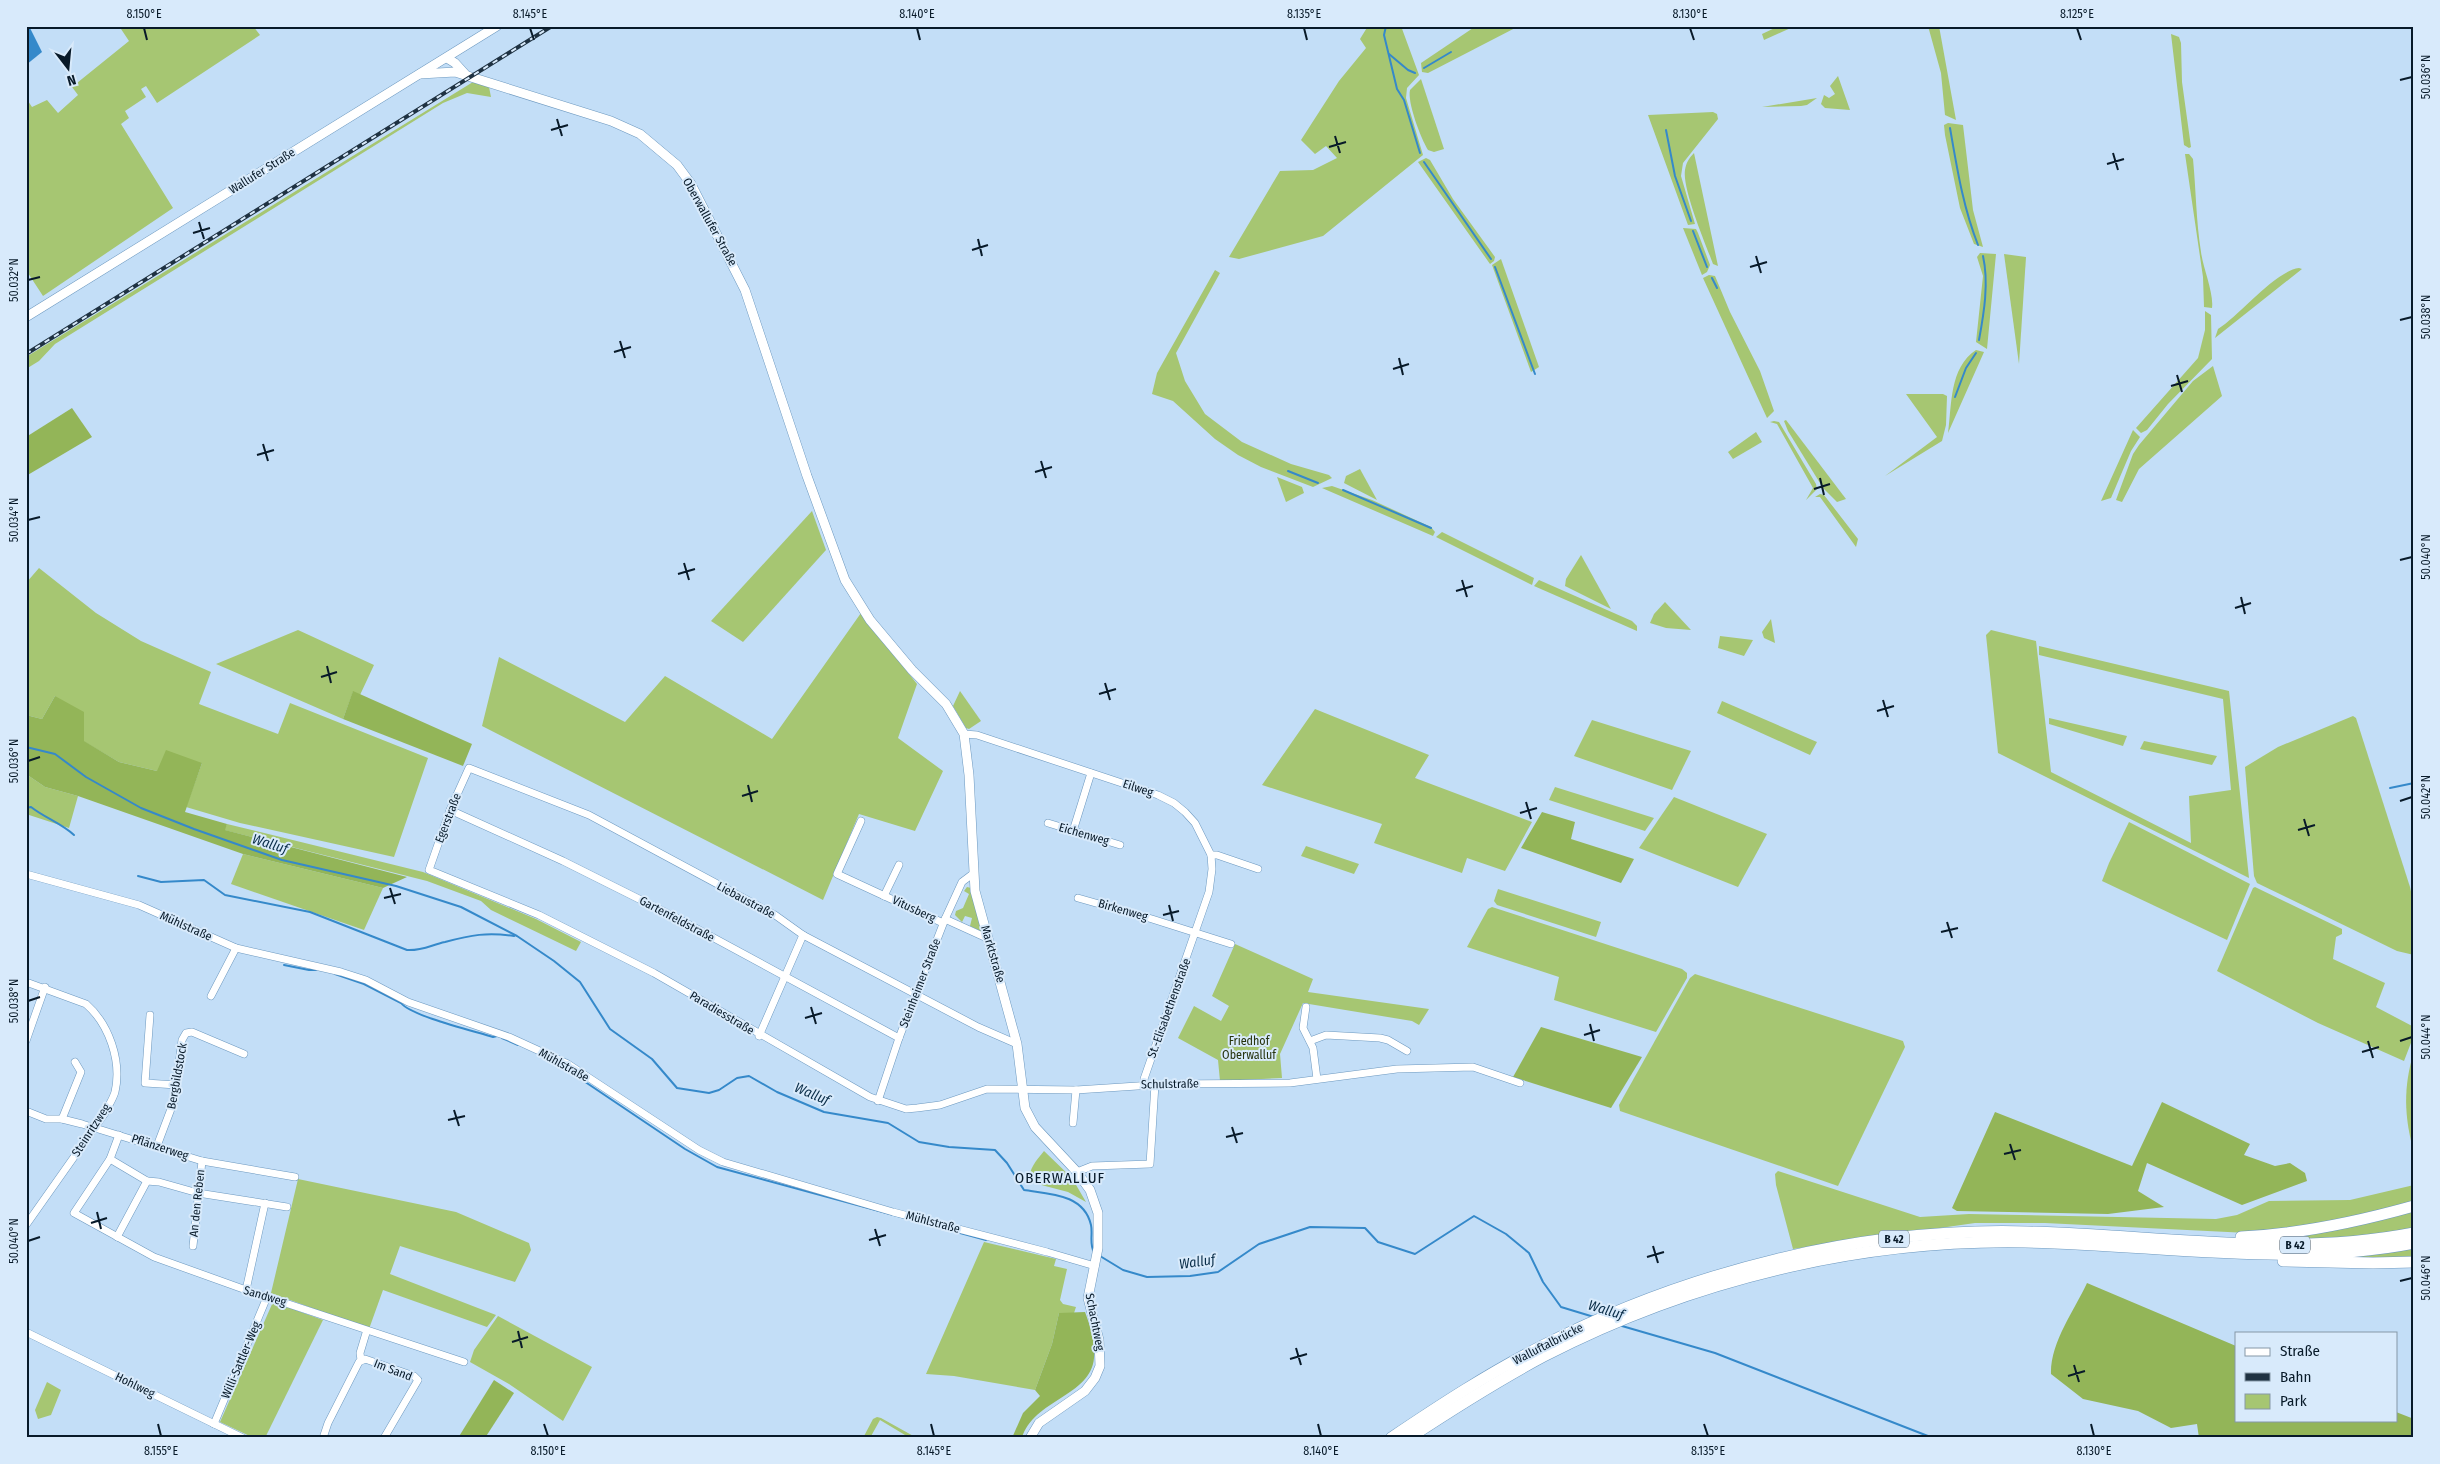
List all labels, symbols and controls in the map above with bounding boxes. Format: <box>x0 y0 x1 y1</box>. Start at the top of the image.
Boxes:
text: 8.150°E <box>126 7 162 21</box>
text: 8.145°E <box>513 7 548 21</box>
text: 8.140°E <box>899 7 935 21</box>
text: 8.135°E <box>1287 7 1321 21</box>
text: 8.130°E <box>1673 7 1708 21</box>
text: 8.125°E <box>2060 7 2094 21</box>
north arrow <box>42 42 92 92</box>
text: 50.036°N <box>2419 55 2433 99</box>
text: N <box>65 71 78 89</box>
street label: Wallufer Straße <box>226 145 298 197</box>
street label: Oberwallufer Straße <box>680 176 740 269</box>
text: 50.032°N <box>7 258 21 302</box>
text: 50.038°N <box>2419 295 2433 339</box>
text: 50.034°N <box>7 498 21 542</box>
text: 50.040°N <box>2419 534 2433 580</box>
text: 50.036°N <box>7 739 21 783</box>
text: 50.042°N <box>2419 775 2433 819</box>
street label: Eilweg <box>1121 777 1155 800</box>
street label: Egerstraße <box>432 791 464 845</box>
street label: Eichenweg <box>1057 820 1111 848</box>
water label: Walluf <box>250 830 292 858</box>
street label: Liebaustraße <box>715 879 778 921</box>
street label: Gartenfeldstraße <box>637 893 717 945</box>
street label: Vitusberg <box>890 893 938 925</box>
street label: Birkenweg <box>1097 896 1150 924</box>
street label: Mühlstraße <box>158 908 214 944</box>
street label: Marktstraße <box>978 924 1008 984</box>
street label: Steinheimer Straße <box>897 936 943 1030</box>
street label: St.-Elisabethenstraße <box>1144 956 1194 1060</box>
text: 50.038°N <box>7 979 21 1023</box>
street label: Paradiesstraße <box>687 988 757 1038</box>
text: 50.044°N <box>2419 1015 2433 1059</box>
park label: Friedhof Oberwalluf <box>1222 1034 1277 1062</box>
street label: Bergbildstock <box>164 1041 190 1110</box>
street label: Mühlstraße <box>536 1045 592 1085</box>
street label: Schulstraße <box>1141 1076 1199 1092</box>
water label: Walluf <box>792 1079 834 1110</box>
street label: Steinritzweg <box>69 1101 113 1159</box>
street label: Pflänzerweg <box>130 1131 191 1163</box>
street label: An den Reben <box>186 1169 208 1237</box>
district label: OBERWALLUF <box>1015 1169 1105 1187</box>
street label: Mühlstraße <box>904 1208 962 1236</box>
text: 50.040°N <box>7 1218 21 1264</box>
road number: B 42 <box>1879 1230 1909 1248</box>
road number: B 42 <box>2280 1236 2310 1254</box>
water label: Walluf <box>1178 1251 1218 1273</box>
text: 50.046°N <box>2419 1256 2433 1300</box>
street label: Sandweg <box>242 1283 288 1309</box>
street label: Schachtweg <box>1083 1292 1107 1352</box>
water label: Walluf <box>1586 1297 1628 1324</box>
street label: Willi-Sattler-Weg <box>218 1319 264 1401</box>
street label: Walluftalbrücke <box>1511 1320 1585 1368</box>
legend <box>2235 1332 2398 1422</box>
text: Straße <box>2280 1342 2320 1360</box>
street label: Im Sand <box>372 1356 414 1384</box>
text: Bahn <box>2280 1368 2311 1386</box>
street label: Hohlweg <box>113 1369 157 1401</box>
text: Park <box>2280 1392 2307 1410</box>
text: 8.155°E <box>144 1444 178 1458</box>
text: 8.150°E <box>530 1444 566 1458</box>
text: 8.145°E <box>917 1444 952 1458</box>
text: 8.140°E <box>1303 1444 1339 1458</box>
text: 8.135°E <box>1691 1444 1725 1458</box>
text: 8.130°E <box>2077 1444 2112 1458</box>

